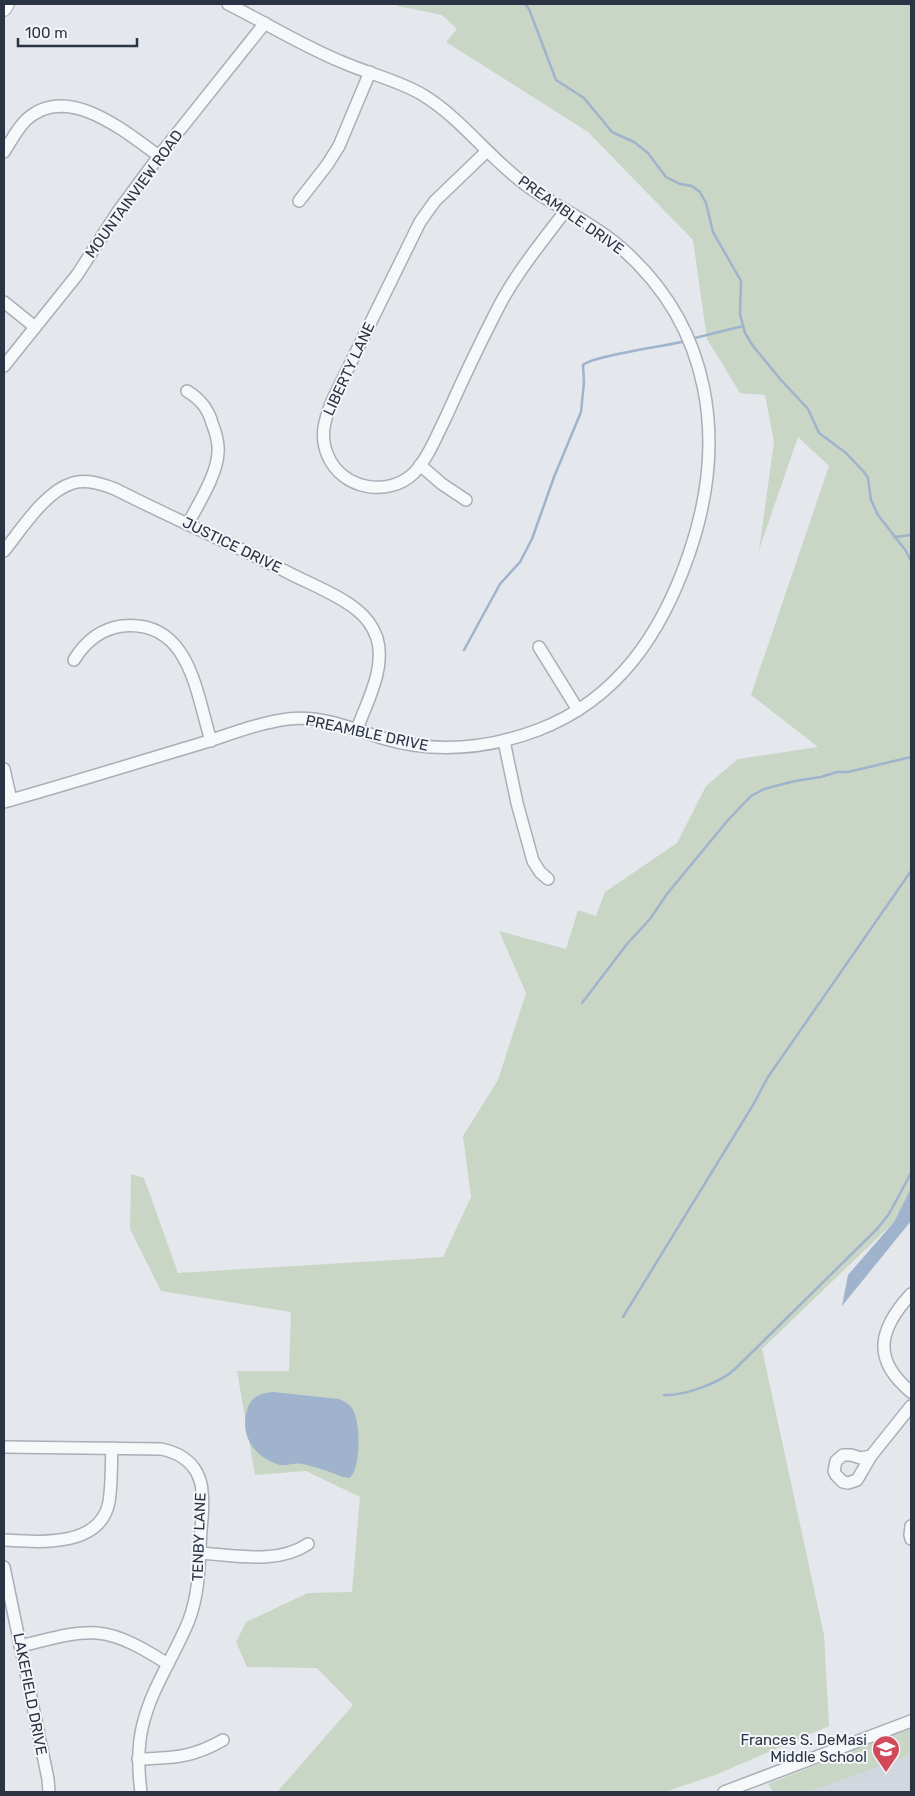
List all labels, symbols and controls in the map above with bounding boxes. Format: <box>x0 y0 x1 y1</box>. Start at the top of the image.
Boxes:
scale bar <box>18 15 136 47</box>
text: 100 m <box>25 24 67 42</box>
street label: MOUNTAINVIEW ROAD <box>82 127 186 261</box>
street label: PREAMBLE DRIVE <box>515 172 627 258</box>
street label: LIBERTY LANE <box>320 319 378 419</box>
street label: JUSTICE DRIVE <box>180 513 284 577</box>
street label: PREAMBLE DRIVE <box>304 711 430 755</box>
street label: TENBY LANE <box>188 1492 210 1582</box>
street label: LAKEFIELD DRIVE <box>9 1631 51 1757</box>
place label: Frances S. DeMasi Middle School <box>741 1731 867 1766</box>
school or university icon: Frances S. DeMasi Middle School <box>871 1734 901 1773</box>

